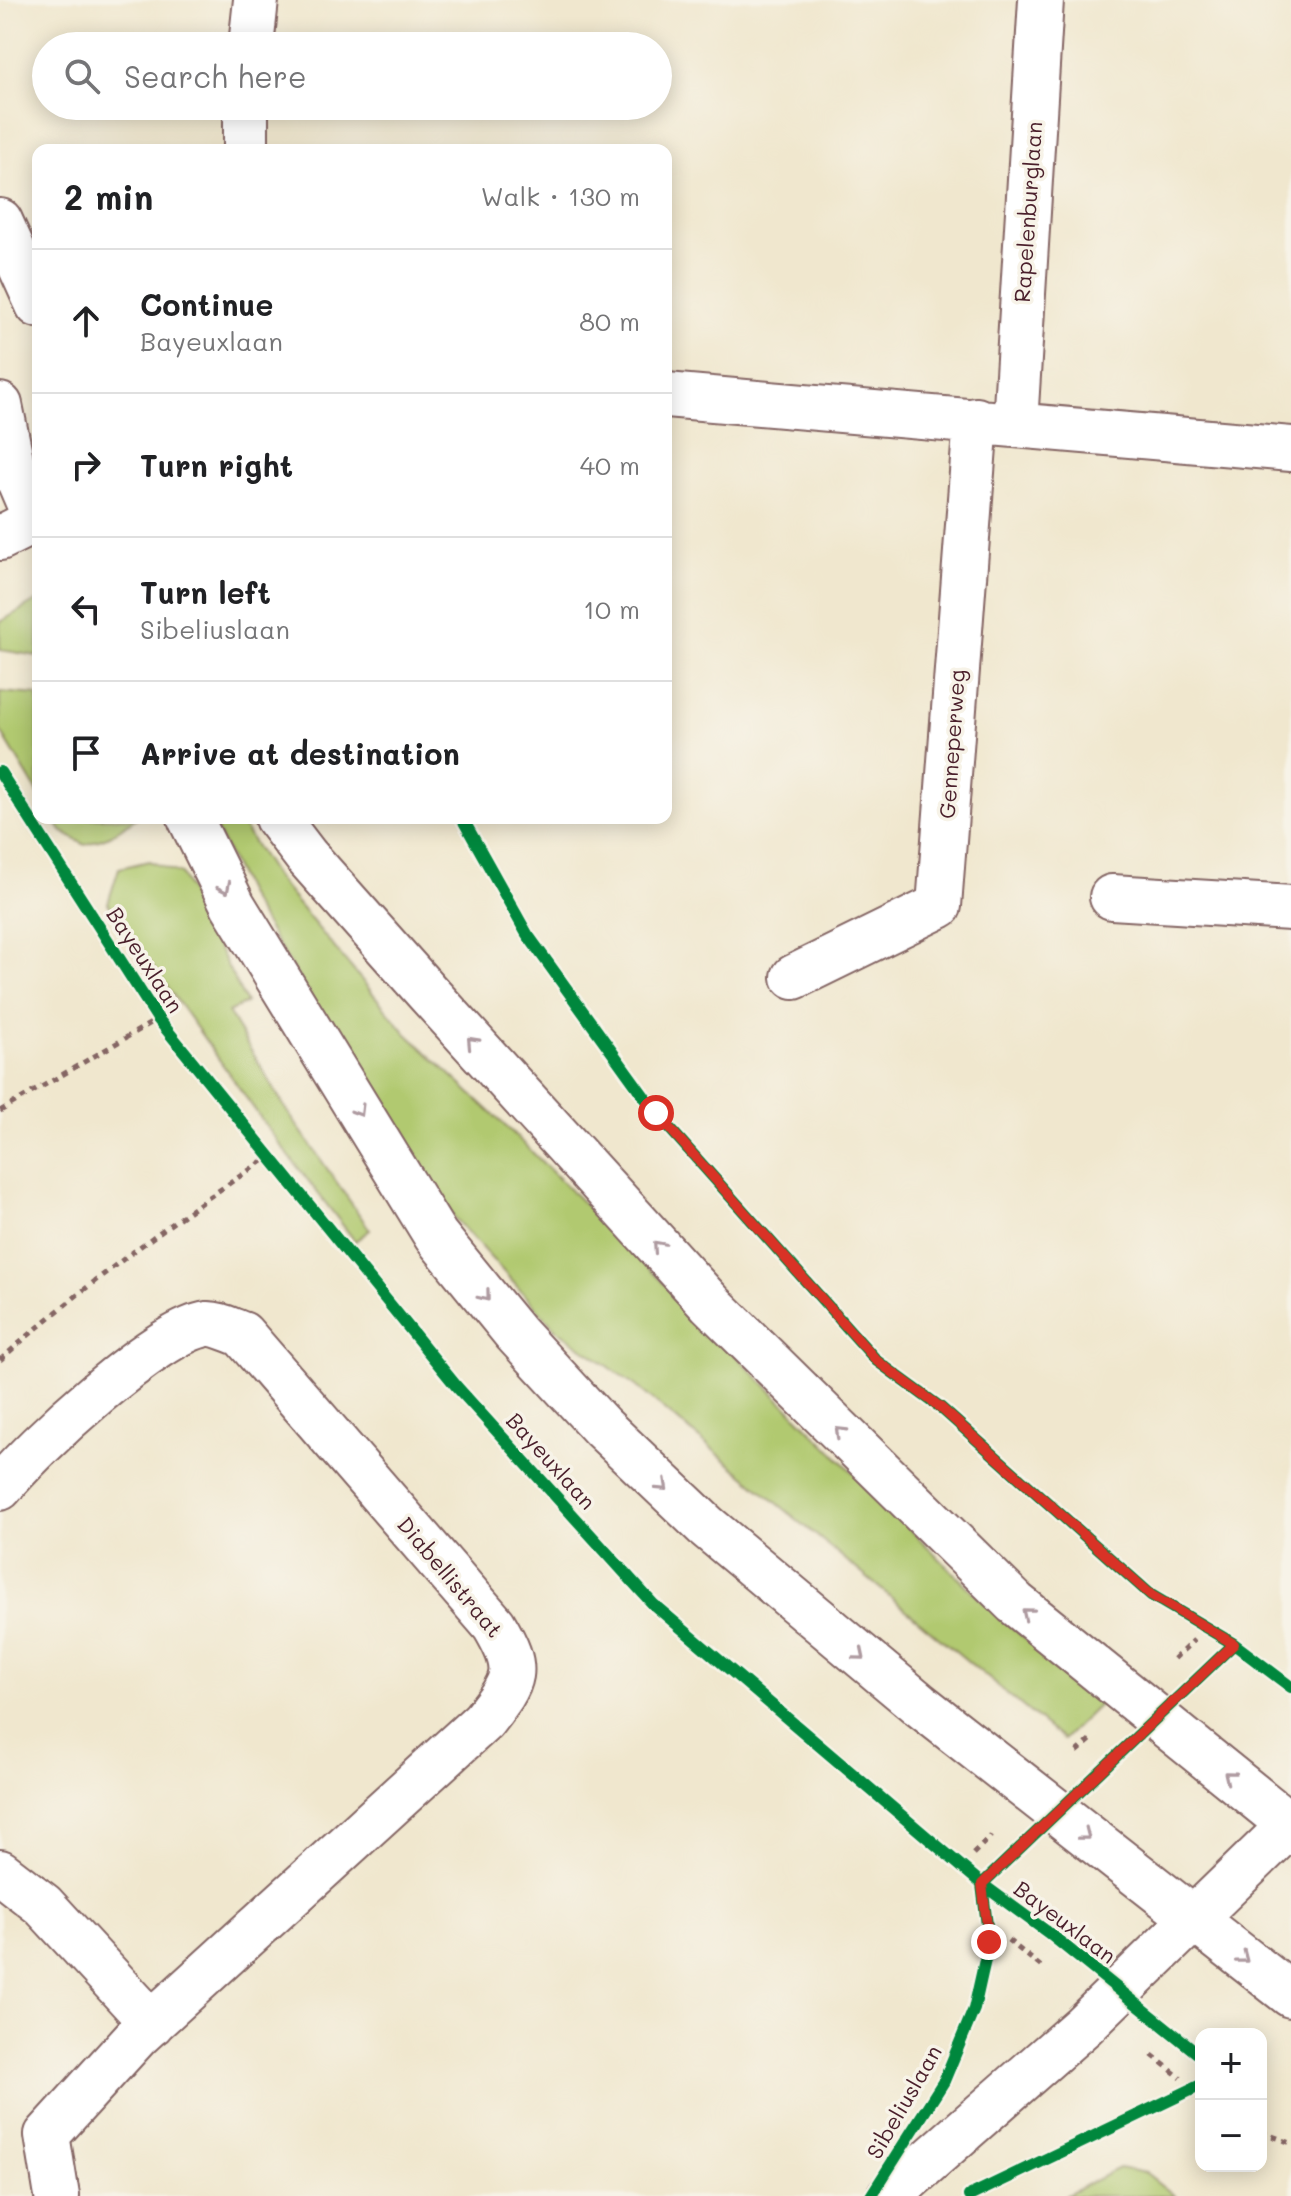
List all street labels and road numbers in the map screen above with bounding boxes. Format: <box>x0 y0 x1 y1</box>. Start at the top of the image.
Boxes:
street label: Rapelenburglaan <box>1007 121 1048 303</box>
street label: Genneperweg <box>932 668 971 820</box>
street label: Bayeuxlaan <box>100 901 190 1018</box>
street label: Bayeuxlaan <box>500 1406 603 1515</box>
street label: Diabellistraat <box>391 1510 510 1643</box>
street label: Bayeuxlaan <box>1008 1874 1122 1970</box>
street label: Sibeliuslaan <box>859 2040 948 2164</box>

